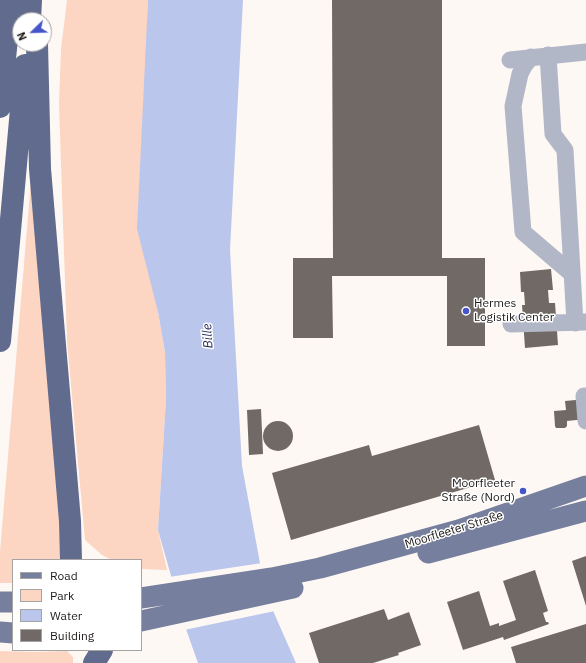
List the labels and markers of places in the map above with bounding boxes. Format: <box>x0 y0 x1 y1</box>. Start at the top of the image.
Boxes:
place label: Hermes Logistik Center <box>474 297 554 325</box>
marker: Hermes Logistik Center <box>461 306 471 316</box>
place label: Moorfleeter Straße (Nord) <box>441 477 515 505</box>
marker: Moorfleeter Straße (Nord) <box>518 486 528 496</box>

